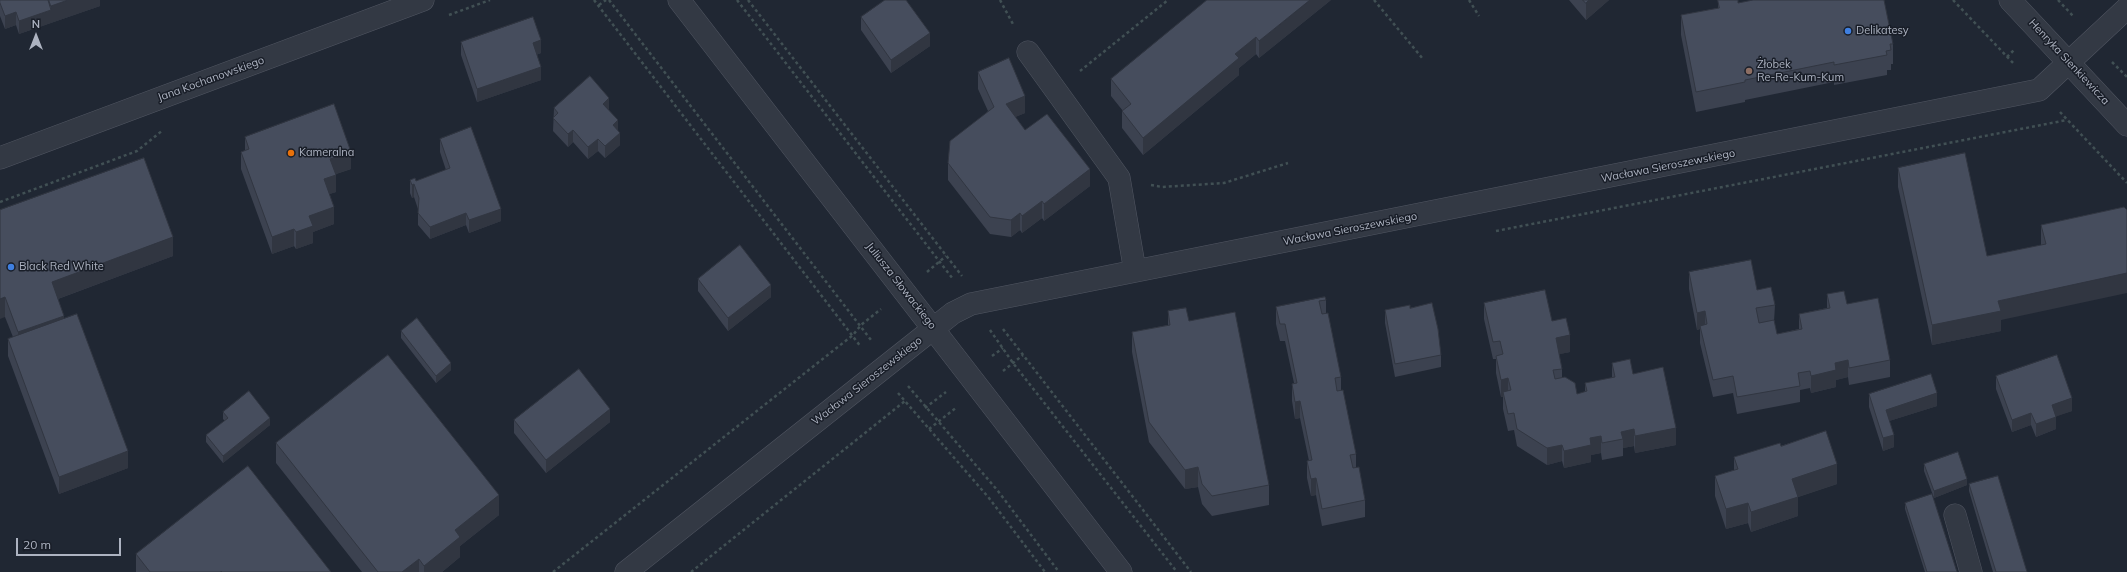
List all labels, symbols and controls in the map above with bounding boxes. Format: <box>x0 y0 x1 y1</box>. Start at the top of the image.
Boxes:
north arrow <box>16 16 56 56</box>
text: N <box>32 17 40 31</box>
street label: Henryka Sienkiewicza <box>2026 17 2112 107</box>
place label: Delikatesy <box>1856 24 1909 38</box>
marker: Delikatesy <box>1843 26 1853 36</box>
street label: Jana Kochanowskiego <box>156 54 266 104</box>
place label: Żłobek Re-Re-Kum-Kum <box>1757 58 1844 84</box>
marker: Żłobek Re-Re-Kum-Kum <box>1744 66 1754 76</box>
place label: Kameralna <box>299 146 354 160</box>
street label: Wacława Sieroszewskiego <box>1600 147 1736 185</box>
marker: Kameralna <box>286 148 296 158</box>
street label: Wacława Sieroszewskiego <box>1282 210 1418 248</box>
street label: Juliusza Słowackiego <box>863 240 939 332</box>
place label: Black Red White <box>19 260 104 274</box>
marker: Black Red White <box>6 262 16 272</box>
street label: Wacława Sieroszewskiego <box>809 334 925 428</box>
scale bar <box>18 530 123 556</box>
text: 20 m <box>23 537 51 552</box>

